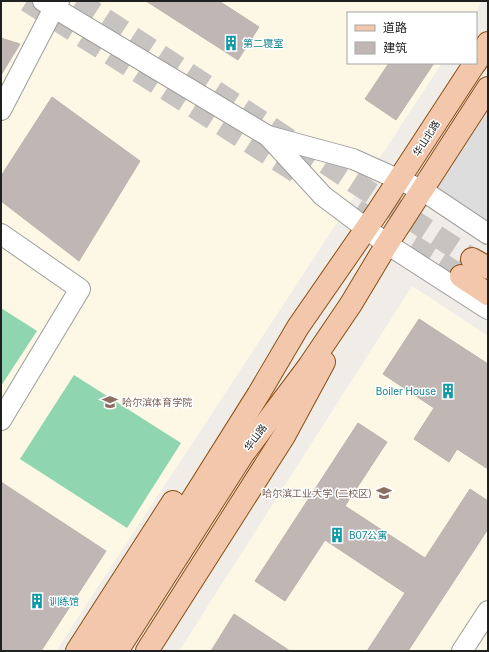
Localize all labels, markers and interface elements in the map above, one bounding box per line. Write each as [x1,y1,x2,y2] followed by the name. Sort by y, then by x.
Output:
[347,12,477,64] legend
[383,20,407,35] text: 道路
[222,34,240,52] building icon: 第二寝室
[243,37,283,49] place label: 第二寝室
[383,40,407,55] text: 建筑
[410,118,442,158] street label: 华山北路
[439,382,457,400] building icon: Boiler House
[376,385,436,397] place label: Boiler House
[101,393,119,411] school or university icon: 哈尔滨体育学院
[122,396,192,408] place label: 哈尔滨体育学院
[241,421,269,453] street label: 华山路
[375,484,393,502] school or university icon: 哈尔滨工业大学 (二校区)
[262,487,372,499] place label: 哈尔滨工业大学 (二校区)
[328,526,346,544] building icon: B07公寓
[349,529,387,541] place label: B07公寓
[28,592,46,610] building icon: 训练馆
[49,595,79,607] place label: 训练馆

